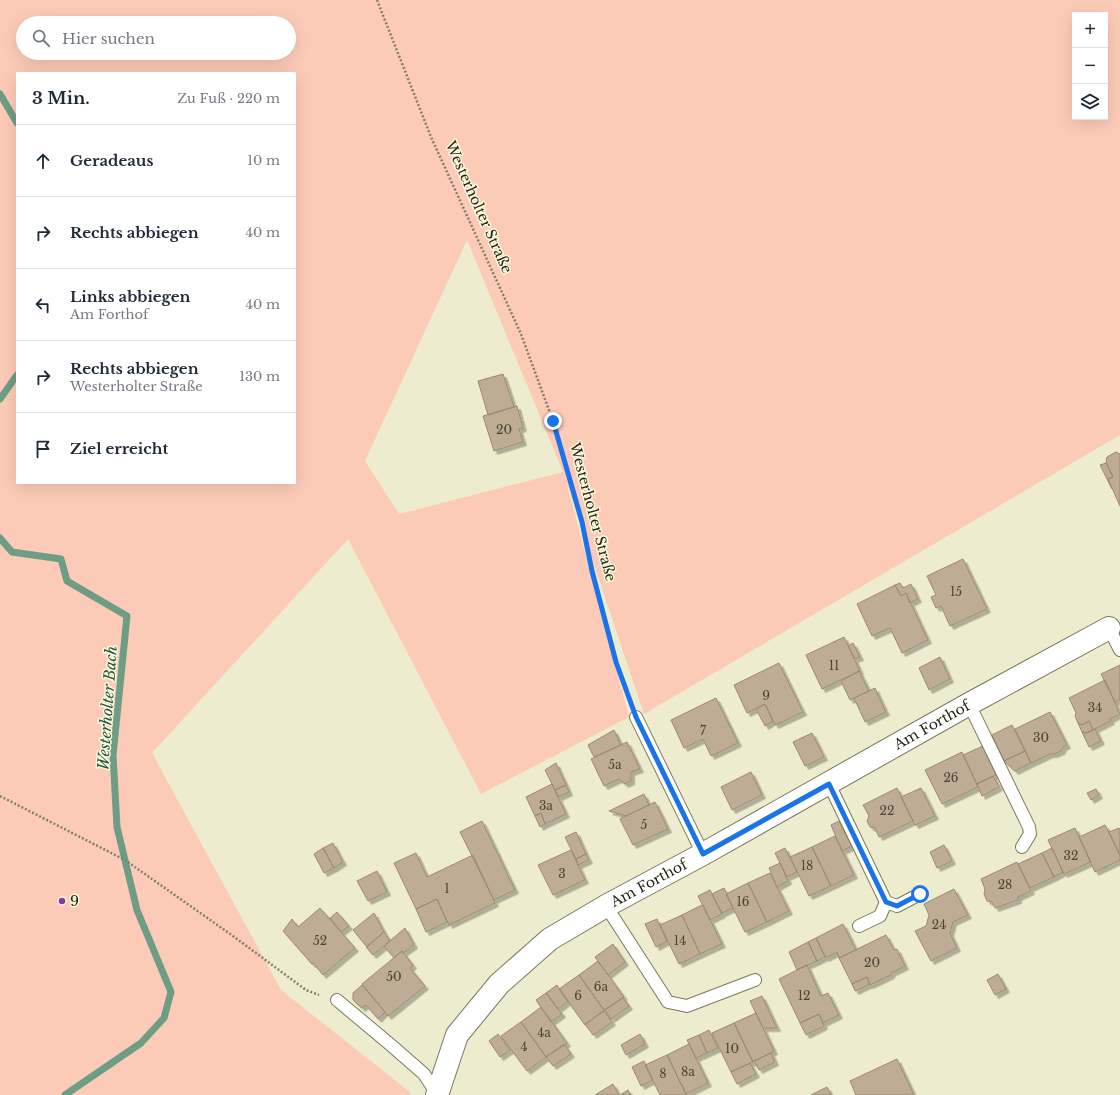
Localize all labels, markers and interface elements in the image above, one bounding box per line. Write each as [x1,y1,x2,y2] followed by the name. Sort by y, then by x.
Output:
[1072,12,1108,120] map controls
[1072,12,1108,48] button: +
[16,16,296,60] search box
[30,27,52,49] icon: search
[62,29,155,48] text: Hier suchen
[1072,48,1108,84] button: −
[1072,84,1108,120] button: layers
[32,88,90,109] text: 3 Min.
[177,90,280,107] text: Zu Fuß · 220 m
[441,137,516,276] street label: Westerholter Straße
[32,150,54,172] icon: ahead
[70,151,153,170] text: Geradeaus
[247,152,280,169] text: 10 m
[32,222,54,244] icon: right
[70,223,199,242] text: Rechts abbiegen
[245,224,280,241] text: 40 m
[70,287,190,306] text: Links abbiegen
[32,294,54,316] icon: left
[245,296,280,313] text: 40 m
[70,306,148,323] text: Am Forthof
[70,359,199,378] text: Rechts abbiegen
[32,366,54,388] icon: right
[239,368,280,385] text: 130 m
[70,378,203,395] text: Westerholter Straße
[544,412,562,430] route end
[496,422,512,437] house number: 20
[32,438,54,460] icon: arrive
[70,439,168,458] text: Ziel erreicht
[566,440,620,583] street label: Westerholter Straße
[950,584,962,599] house number: 15
[93,645,121,771] water label: Westerholter Bach
[829,658,839,673] house number: 11
[762,688,770,703] house number: 9
[890,695,975,754] street label: Am Forthof
[1088,700,1102,715] house number: 34
[700,723,707,738] house number: 7
[1033,730,1049,745] house number: 30
[608,757,622,772] house number: 5a
[943,770,959,785] house number: 26
[539,798,553,813] house number: 3a
[880,803,894,818] house number: 22
[641,817,648,832] house number: 5
[1064,848,1078,863] house number: 32
[607,854,692,911] street label: Am Forthof
[801,858,813,873] house number: 18
[558,866,566,881] house number: 3
[998,877,1012,892] house number: 28
[444,881,450,896] house number: 1
[911,885,929,903] route start
[70,892,79,910] place label: 9
[736,894,750,909] house number: 16
[57,896,67,906] marker: 9
[932,917,946,932] house number: 24
[313,933,327,948] house number: 52
[674,933,686,948] house number: 14
[864,955,880,970] house number: 20
[386,969,402,984] house number: 50
[594,979,609,994] house number: 6a
[574,988,582,1003] house number: 6
[798,988,810,1003] house number: 12
[537,1025,551,1040] house number: 4a
[520,1039,528,1054] house number: 4
[725,1041,739,1056] house number: 10
[681,1064,695,1079] house number: 8a
[659,1066,667,1081] house number: 8

